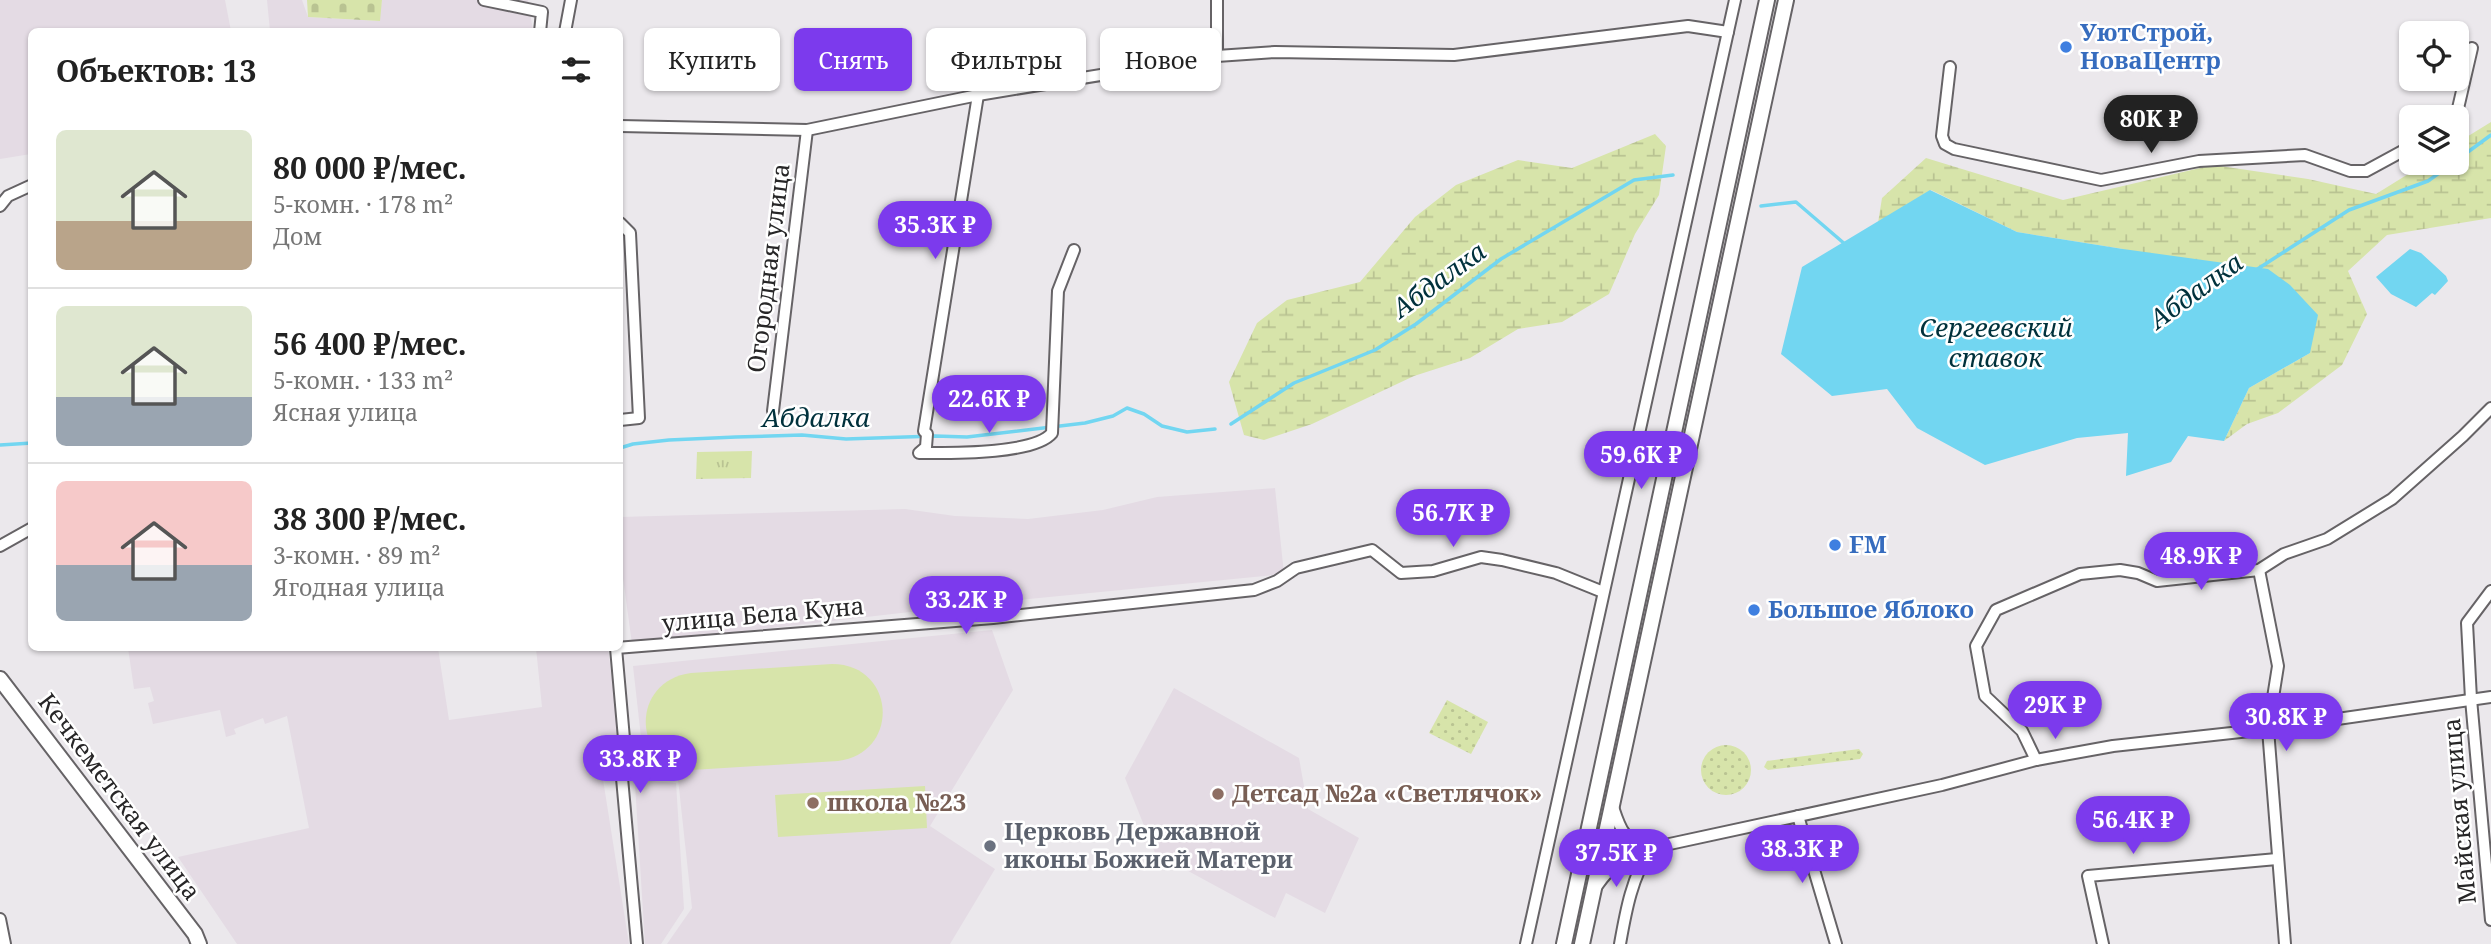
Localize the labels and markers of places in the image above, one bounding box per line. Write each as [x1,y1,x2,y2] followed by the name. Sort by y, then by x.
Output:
[2080,15,2221,76] place label: УютСтрой, НоваЦентр
[2058,39,2074,55] marker: УютСтрой, НоваЦентр
[2102,96,2200,155] pin: 80K ₽
[870,202,1000,261] pin: 35.3K ₽
[924,376,1054,435] pin: 22.6K ₽
[1576,432,1706,491] pin: 59.6K ₽
[1388,490,1518,549] pin: 56.7K ₽
[1849,527,1887,560] place label: FM
[2136,532,2266,592] pin: 48.9K ₽
[1827,537,1843,553] marker: FM
[901,576,1031,636] pin: 33.2K ₽
[1768,592,1974,625] place label: Большое Яблоко
[1746,602,1762,618] marker: Большое Яблоко
[2006,682,2104,741] pin: 29K ₽
[2221,694,2351,753] pin: 30.8K ₽
[575,736,705,795] pin: 33.8K ₽
[1232,776,1542,809] place label: Детсад №2а «Светлячок»
[827,785,966,818] place label: школа №23
[1210,786,1226,802] marker: Детсад №2а «Светлячок»
[805,795,821,811] marker: школа №23
[2068,796,2198,856] pin: 56.4K ₽
[1004,814,1293,875] place label: Церковь Державной иконы Божией Матери
[1737,826,1867,885] pin: 38.3K ₽
[1551,830,1681,889] pin: 37.5K ₽
[982,838,998,854] marker: Церковь Державной иконы Божией Матери

